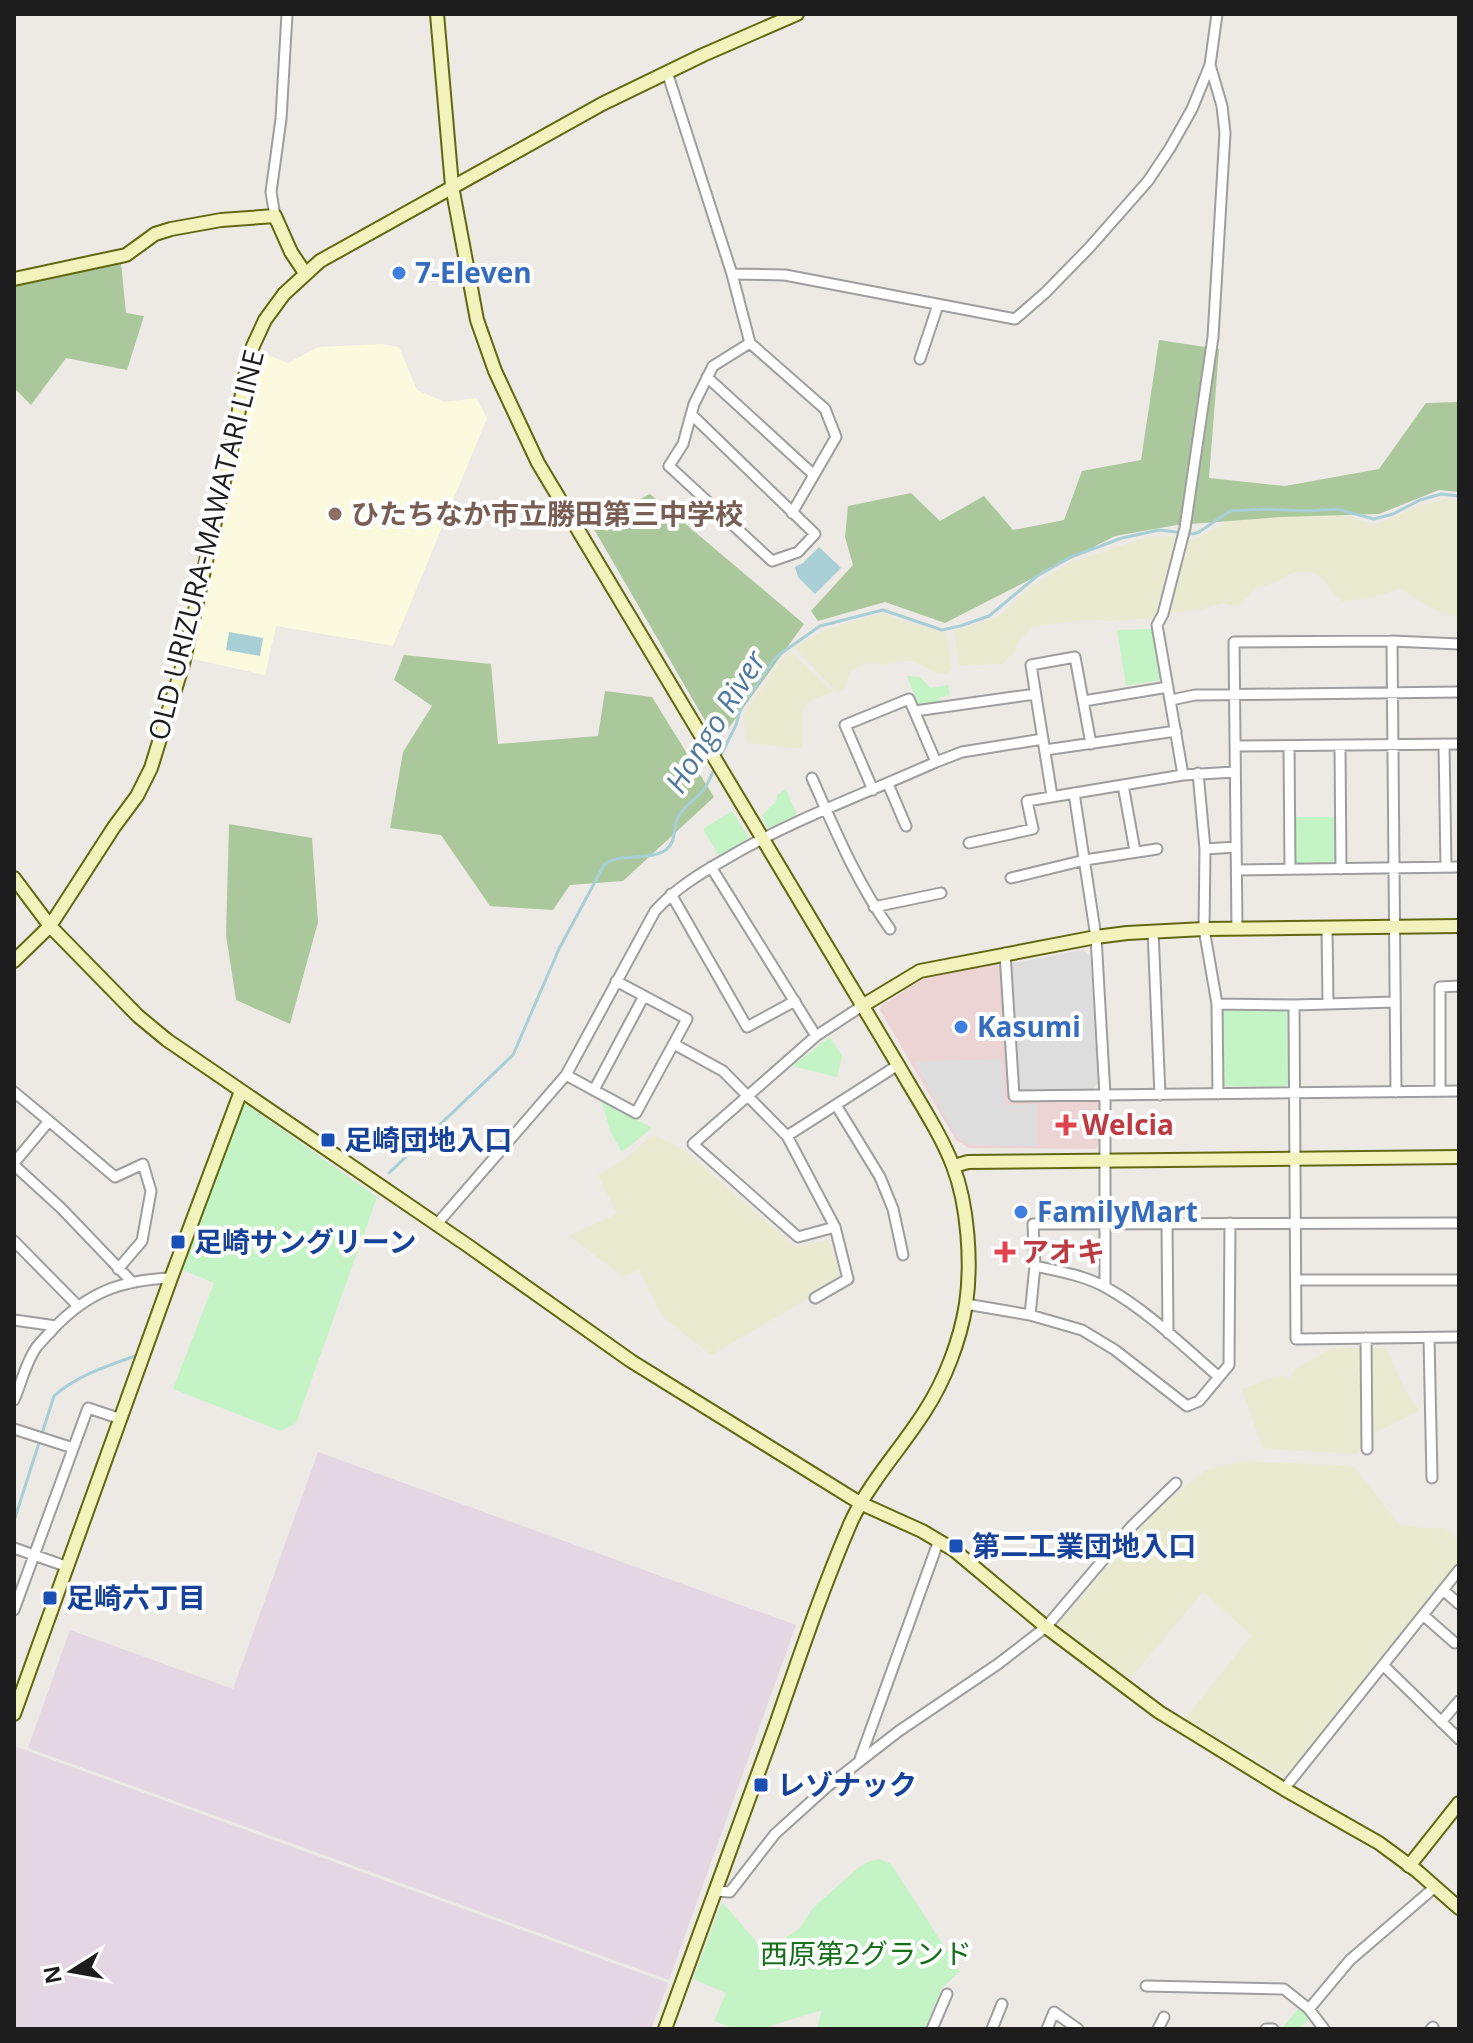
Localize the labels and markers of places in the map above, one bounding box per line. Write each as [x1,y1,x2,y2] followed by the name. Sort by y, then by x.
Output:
[415,253,532,291] place label: 7-Eleven
[390,264,408,282] marker: 7-Eleven
[351,494,743,532] place label: ひたちなか市立勝田第三中学校
[326,505,344,523] marker: ひたちなか市立勝田第三中学校
[977,1007,1081,1045] place label: Kasumi
[952,1018,970,1036] marker: Kasumi
[1082,1105,1174,1143] place label: Welcia
[1057,1116,1075,1134] marker: Welcia
[344,1120,512,1158] place label: 足崎団地入口
[319,1131,337,1149] marker: 足崎団地入口
[1037,1192,1198,1230] place label: FamilyMart
[1012,1203,1030,1221] marker: FamilyMart
[194,1222,417,1260] place label: 足崎サングリーン
[1021,1232,1105,1270] place label: アオキ
[169,1233,187,1251] marker: 足崎サングリーン
[996,1243,1014,1261] marker: アオキ
[972,1526,1196,1564] place label: 第二工業団地入口
[947,1537,965,1555] marker: 第二工業団地入口
[66,1578,206,1616] place label: 足崎六丁目
[41,1589,59,1607] marker: 足崎六丁目
[777,1765,917,1803] place label: レゾナック
[752,1776,770,1794] marker: レゾナック

